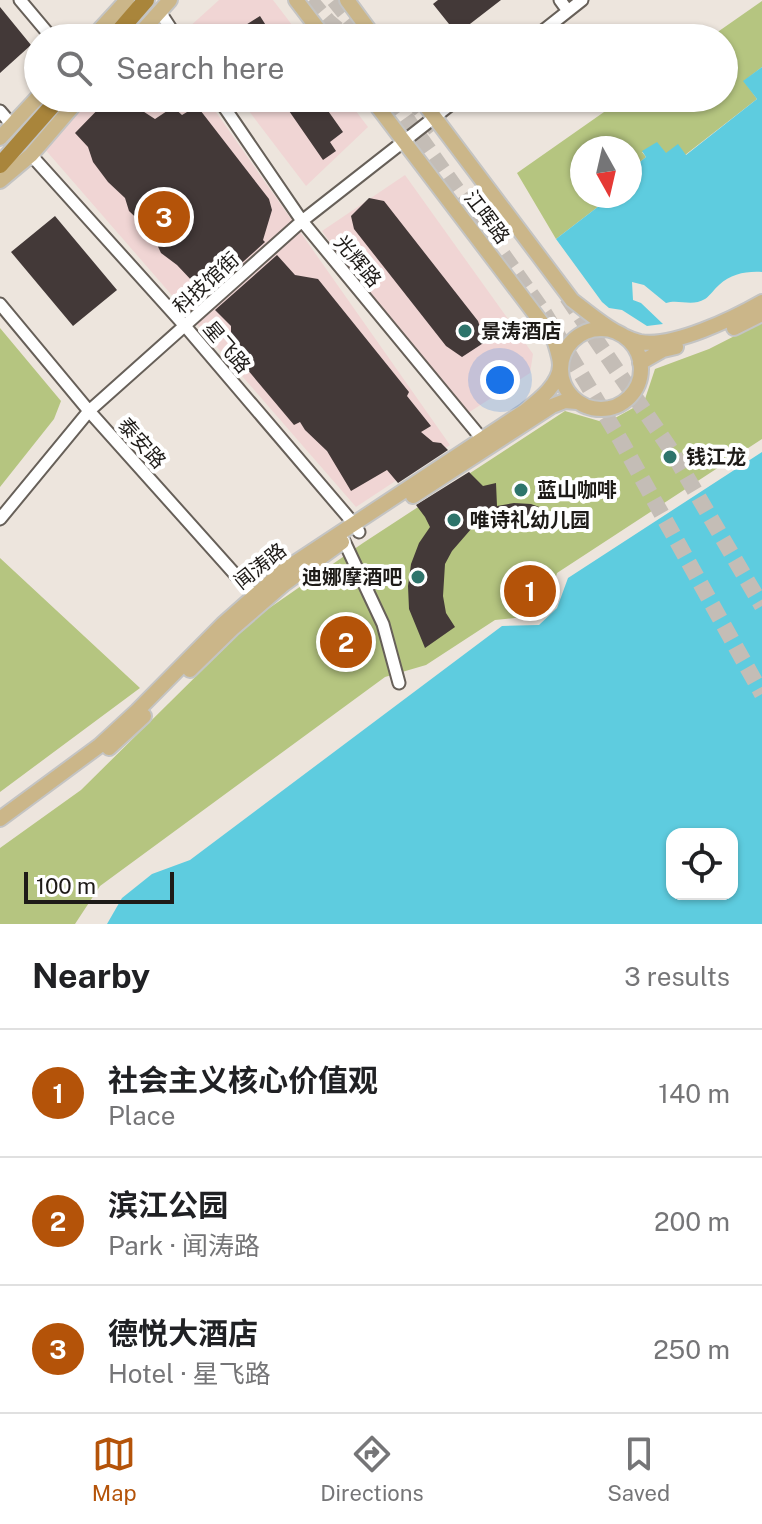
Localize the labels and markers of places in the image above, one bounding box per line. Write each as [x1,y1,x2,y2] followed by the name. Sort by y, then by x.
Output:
[138,187,190,247] pin: 3
[481,319,561,343] place label: 景涛酒店
[456,322,474,340] marker: 景涛酒店
[686,445,746,469] place label: 钱江龙
[661,448,679,466] marker: 钱江龙
[537,478,617,502] place label: 蓝山咖啡
[512,481,530,499] marker: 蓝山咖啡
[470,508,590,532] place label: 唯诗礼幼儿园
[445,511,463,529] marker: 唯诗礼幼儿园
[504,561,556,621] pin: 1
[302,565,402,589] place label: 迪娜摩酒吧
[409,568,427,586] marker: 迪娜摩酒吧
[320,612,372,672] pin: 2

